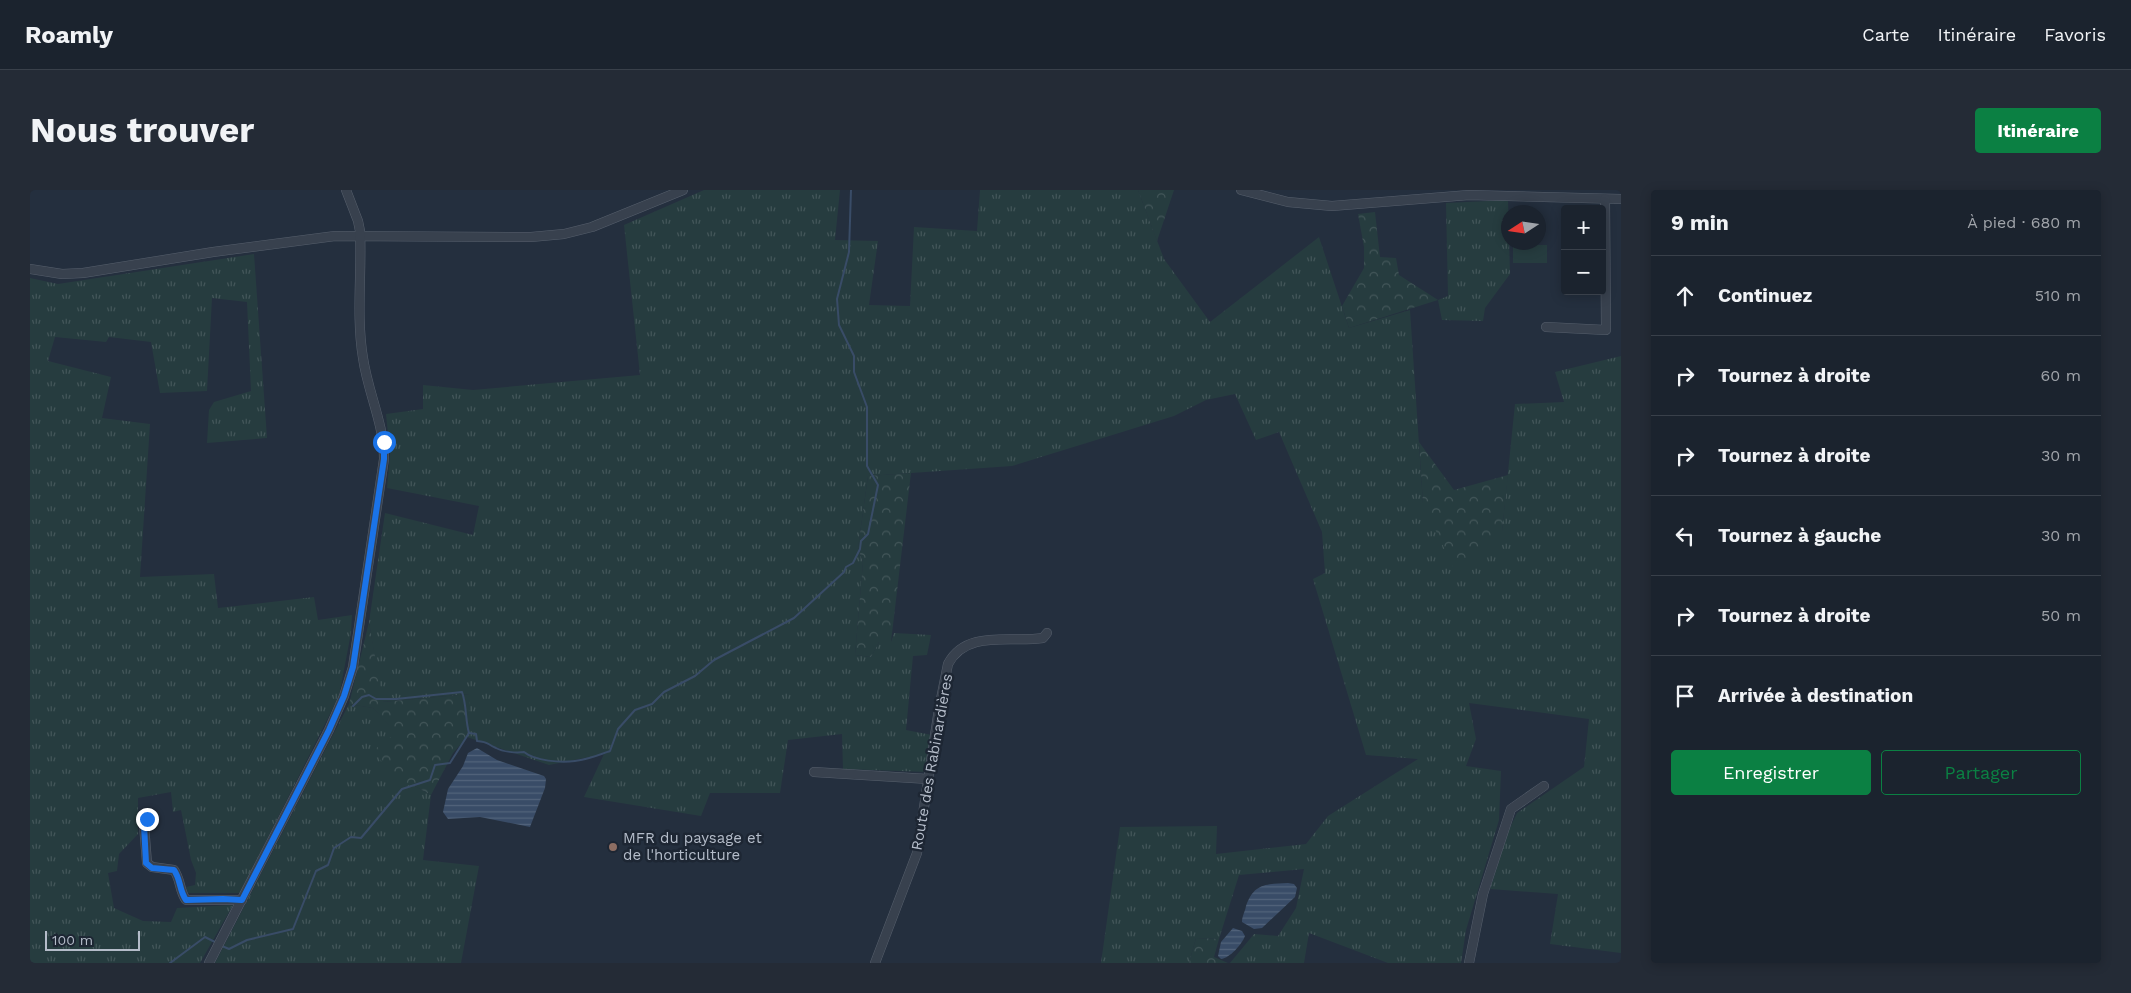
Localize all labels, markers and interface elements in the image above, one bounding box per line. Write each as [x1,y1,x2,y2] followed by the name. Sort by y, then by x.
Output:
[25,21,113,49] text: Roamly
[1862,24,1910,45] text: Carte
[1938,24,2016,45] text: Itinéraire
[2044,24,2106,45] text: Favoris
[1975,108,2101,153] button: Itinéraire
[30,109,254,151] text: Nous trouver
[1501,205,1546,250] north arrow
[1561,205,1606,295] map controls
[1561,205,1606,250] button: +
[1671,210,1729,235] text: 9 min
[1967,213,2081,232] text: À pied · 680 m
[1561,250,1606,295] button: −
[1671,282,1699,310] icon: ahead
[1718,284,1812,307] text: Continuez
[2035,286,2081,305] text: 510 m
[1671,362,1699,390] icon: right
[1718,364,1870,387] text: Tournez à droite
[2041,366,2081,385] text: 60 m
[373,431,396,454] route start
[1671,442,1699,470] icon: right
[1718,444,1870,467] text: Tournez à droite
[2041,446,2081,465] text: 30 m
[1671,522,1699,550] icon: left
[1718,524,1881,547] text: Tournez à gauche
[2041,526,2081,545] text: 30 m
[1671,602,1699,630] icon: right
[1718,604,1870,627] text: Tournez à droite
[2041,606,2081,625] text: 50 m
[908,672,956,852] street label: Route des Rabinardières
[1671,682,1699,710] icon: arrive
[1718,684,1913,707] text: Arrivée à destination
[1671,750,1871,795] button: Enregistrer
[1881,750,2081,795] button: Partager
[136,808,159,831] route end
[623,829,762,864] place label: MFR du paysage et de l'horticulture
[607,841,619,853] marker: MFR du paysage et de l'horticulture
[45,928,140,951] scale bar
[52,932,93,948] text: 100 m

